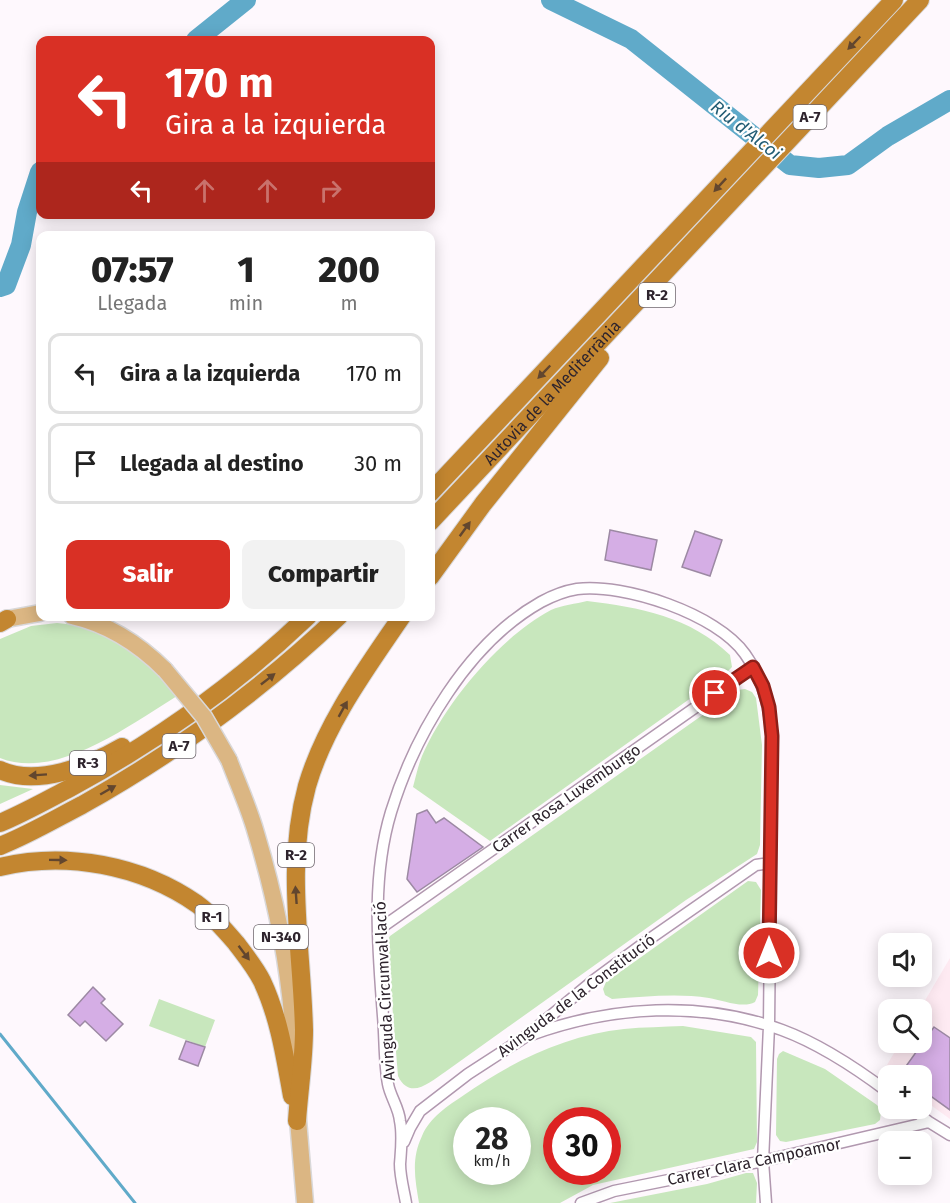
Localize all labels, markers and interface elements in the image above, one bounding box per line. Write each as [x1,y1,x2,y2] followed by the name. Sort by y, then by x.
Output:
[847,35,861,49] one-way arrow
[165,58,274,108] text: 170 m
[66,60,144,138] icon: left
[706,96,786,164] water label: Riu d'Alcoi
[794,105,826,129] road number: A-7
[165,109,386,141] text: Gira a la izquierda
[125,174,158,207] icon: left
[188,174,221,207] icon: ahead
[251,174,284,207] icon: ahead
[314,174,347,207] icon: right
[713,177,727,192] one-way arrow
[91,248,174,292] text: 07:57
[237,248,254,292] text: 1
[318,248,380,292] text: 200
[639,283,675,307] road number: R-2
[97,291,167,315] text: Llegada
[229,291,263,315] text: min
[341,291,358,315] text: m
[480,316,625,469] street label: Autovia de la Mediterrània
[69,357,102,390] icon: left
[120,360,300,387] text: Gira a la izquierda
[346,360,402,387] text: 170 m
[537,364,551,378] one-way arrow
[69,447,102,480] icon: arrive
[120,450,304,477] text: Llegada al destino
[354,450,402,477] text: 30 m
[458,522,470,537] one-way arrow
[66,540,230,609] button: Salir
[242,540,405,609] button: Compartir
[689,667,740,718] pin
[260,673,276,686] one-way arrow
[698,676,731,709] icon: arrive
[338,700,348,717] one-way arrow
[162,734,195,758] road number: A-7
[488,740,644,857] street label: Carrer Rosa Luxemburgo
[70,751,106,775] road number: R-3
[28,770,47,780] one-way arrow
[100,785,117,795] one-way arrow
[278,843,314,867] road number: R-2
[48,855,67,865] one-way arrow
[291,885,300,904] one-way arrow
[370,901,399,1081] street label: Avinguda Circumval·lació
[196,905,228,929] road number: R-1
[737,921,801,985] position arrow
[254,925,308,949] road number: N-340
[494,930,659,1061] street label: Avinguda de la Constitució
[878,933,932,1185] map controls
[878,933,932,987] button: sound
[237,946,249,961] one-way arrow
[878,999,932,1053] button: search
[878,1065,932,1119] button: +
[543,1107,621,1185] speed limit sign: 30
[476,1121,508,1157] text: 28
[878,1131,932,1185] button: −
[666,1134,843,1189] street label: Carrer Clara Campoamor
[473,1152,511,1170] text: km/h

